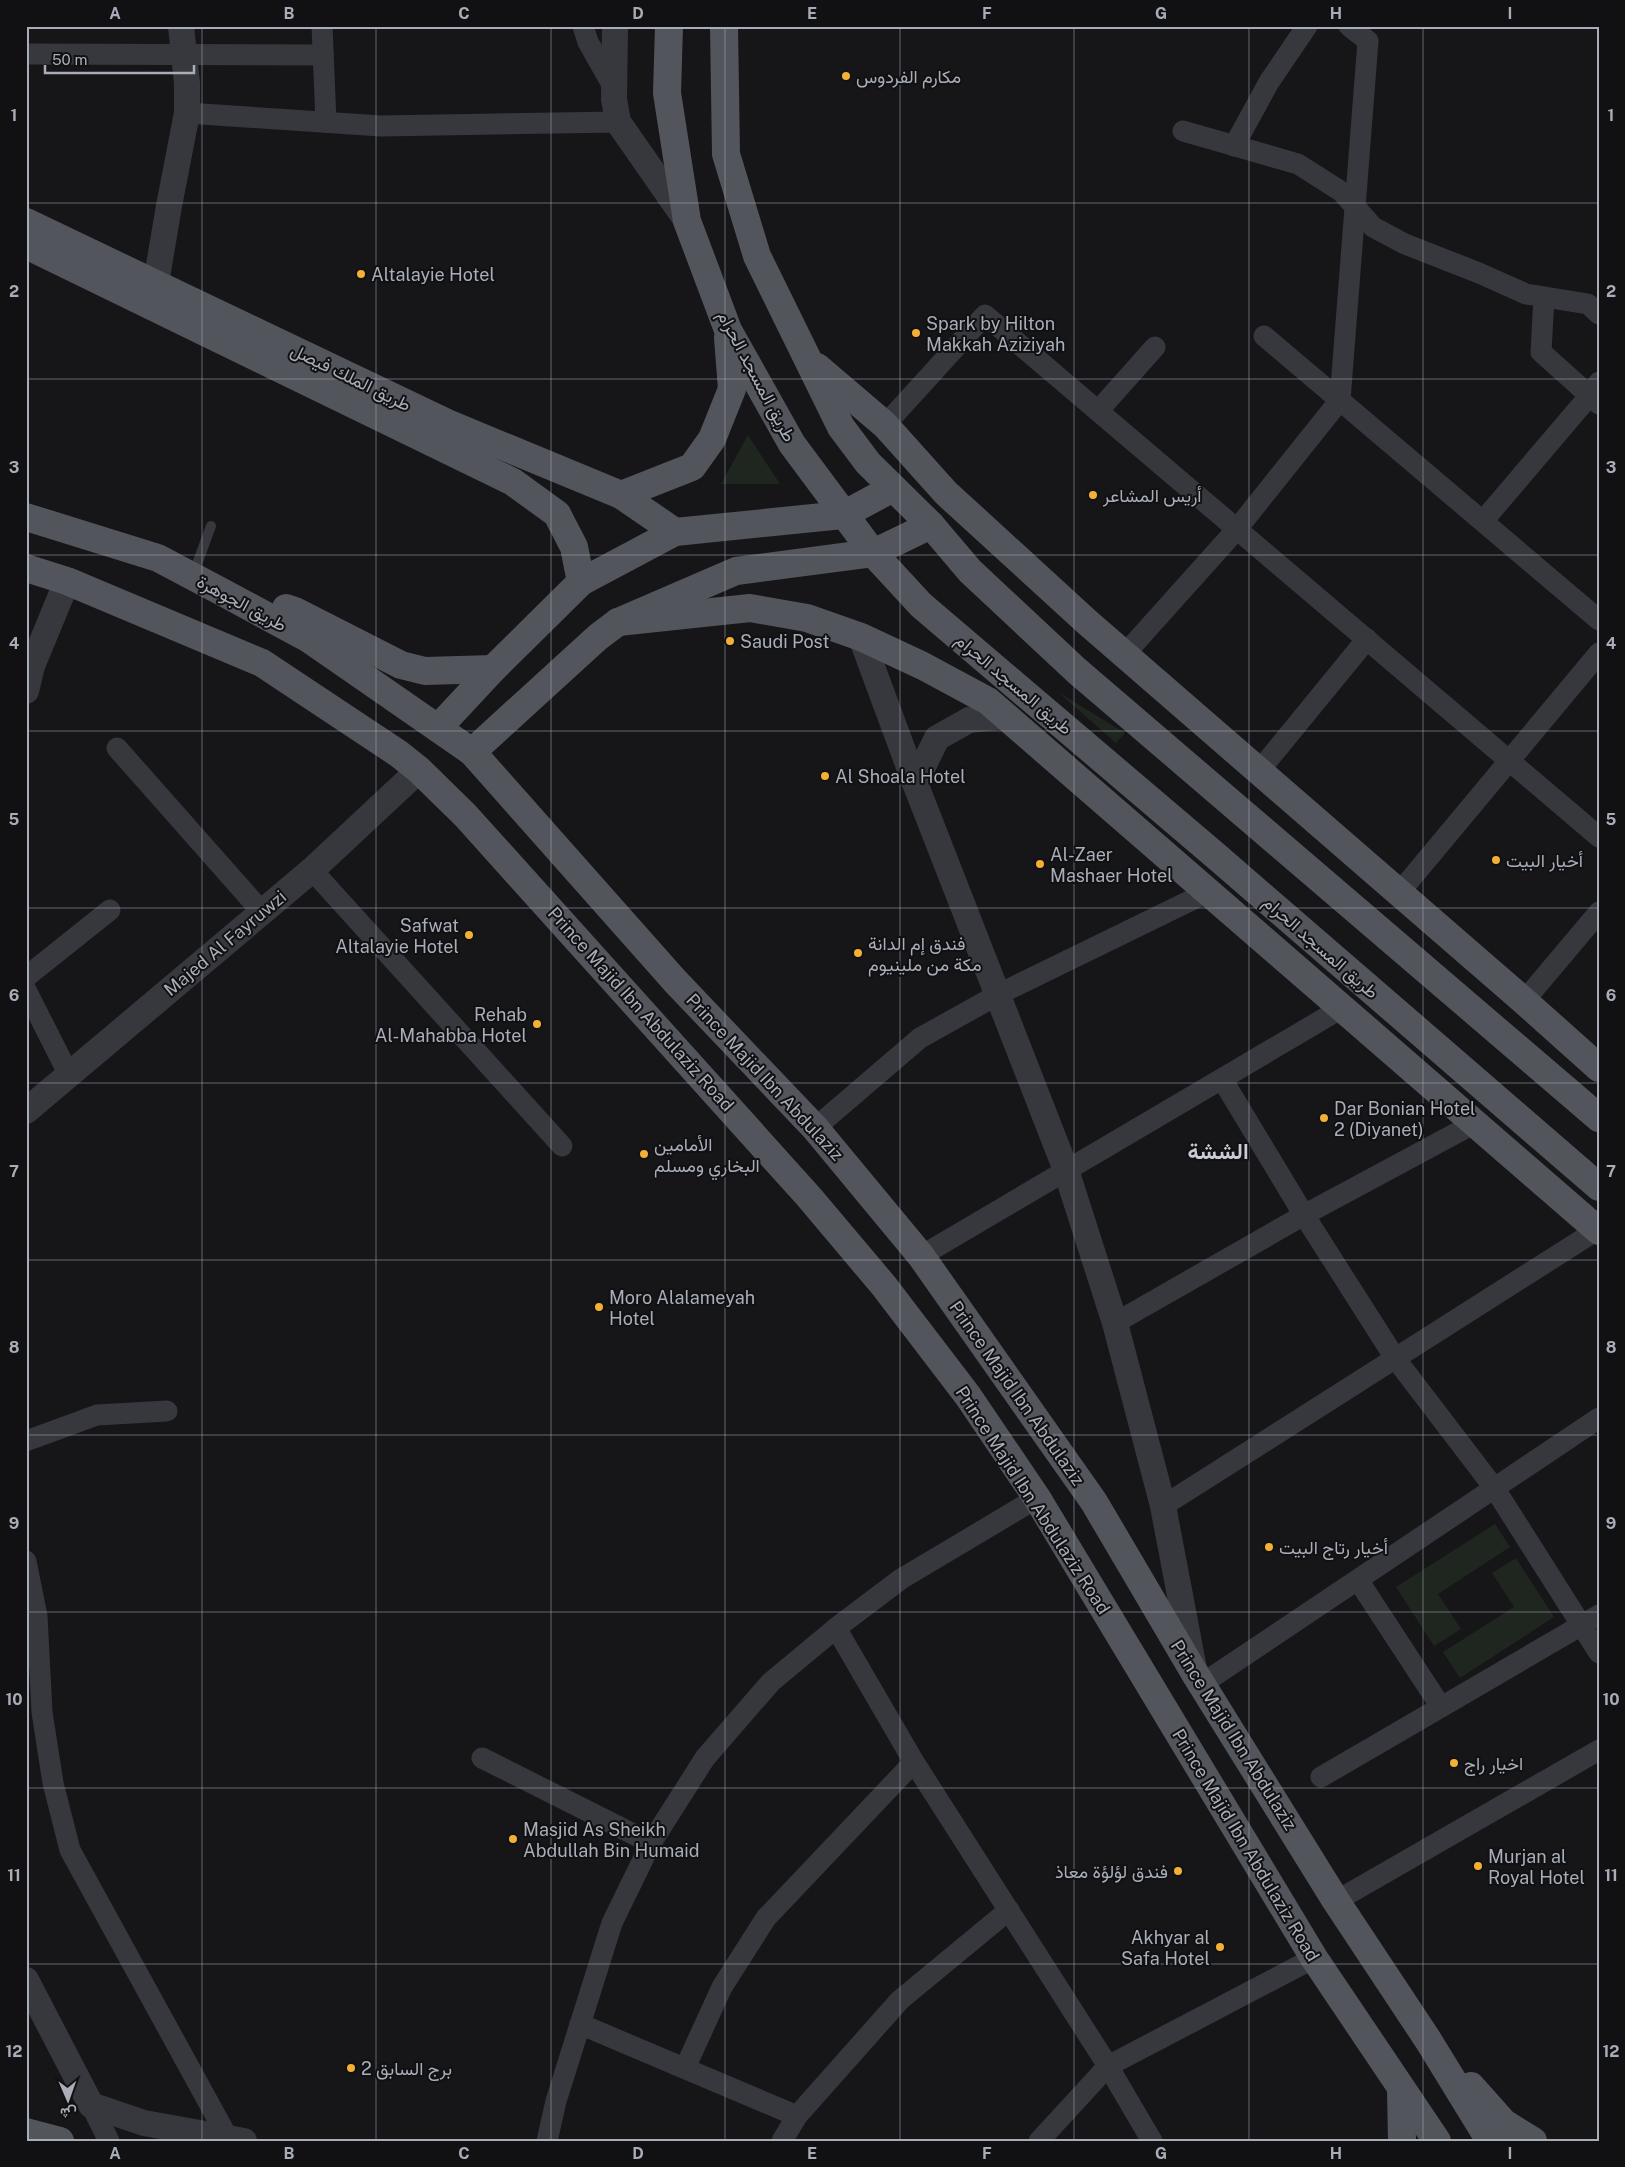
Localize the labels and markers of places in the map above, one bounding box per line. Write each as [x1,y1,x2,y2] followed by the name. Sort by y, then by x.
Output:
[856,66,961,89] place label: مكارم الفردوس
[840,70,852,82] marker: مكارم الفردوس
[371,264,495,285] place label: Altalayie Hotel
[355,268,367,280] marker: Altalayie Hotel
[926,313,1065,355] place label: Spark by Hilton Makkah Aziziyah
[910,327,922,339] marker: Spark by Hilton Makkah Aziziyah
[1102,485,1202,507] place label: أريس المشاعر
[1087,489,1099,501] marker: أريس المشاعر
[740,631,829,652] place label: Saudi Post
[724,635,736,647] marker: Saudi Post
[835,766,966,787] place label: Al Shoala Hotel
[819,770,831,782] marker: Al Shoala Hotel
[1050,844,1173,886] place label: Al-Zaer Mashaer Hotel
[1506,850,1583,872] place label: أخيار البيت
[1490,854,1502,866] marker: أخيار البيت
[1034,858,1046,870] marker: Al-Zaer Mashaer Hotel
[335,915,459,957] place label: Safwat Altalayie Hotel
[463,929,475,941] marker: Safwat Altalayie Hotel
[868,933,982,977] place label: فندق إم الدانة مكة من ملينيوم
[852,947,864,959] marker: فندق إم الدانة مكة من ملينيوم
[375,1004,527,1046] place label: Rehab Al-Mahabba Hotel
[531,1018,543,1030] marker: Rehab Al-Mahabba Hotel
[1334,1098,1476,1140] place label: Dar Bonian Hotel 2 (Diyanet)
[1318,1112,1330,1124] marker: Dar Bonian Hotel 2 (Diyanet)
[654,1134,760,1181] place label: الأمامين البخاري ومسلم
[638,1148,650,1160] marker: الأمامين البخاري ومسلم
[609,1287,755,1329] place label: Moro Alalameyah Hotel
[593,1301,605,1313] marker: Moro Alalameyah Hotel
[1279,1537,1388,1560] place label: أخيار رتاج البيت
[1263,1541,1275,1553] marker: أخيار رتاج البيت
[1464,1753,1523,1776] place label: اخيار راج
[1448,1757,1460,1769] marker: اخيار راج
[523,1819,700,1861] place label: Masjid As Sheikh Abdullah Bin Humaid
[507,1833,519,1845] marker: Masjid As Sheikh Abdullah Bin Humaid
[1488,1846,1585,1888] place label: Murjan al Royal Hotel
[1472,1860,1484,1872] marker: Murjan al Royal Hotel
[1055,1861,1168,1883] place label: فندق لؤلؤة معاذ
[1172,1865,1184,1877] marker: فندق لؤلؤة معاذ
[1121,1927,1210,1969] place label: Akhyar al Safa Hotel
[1214,1941,1226,1953] marker: Akhyar al Safa Hotel
[361,2058,452,2081] place label: برج السابق 2
[345,2062,357,2074] marker: برج السابق 2

